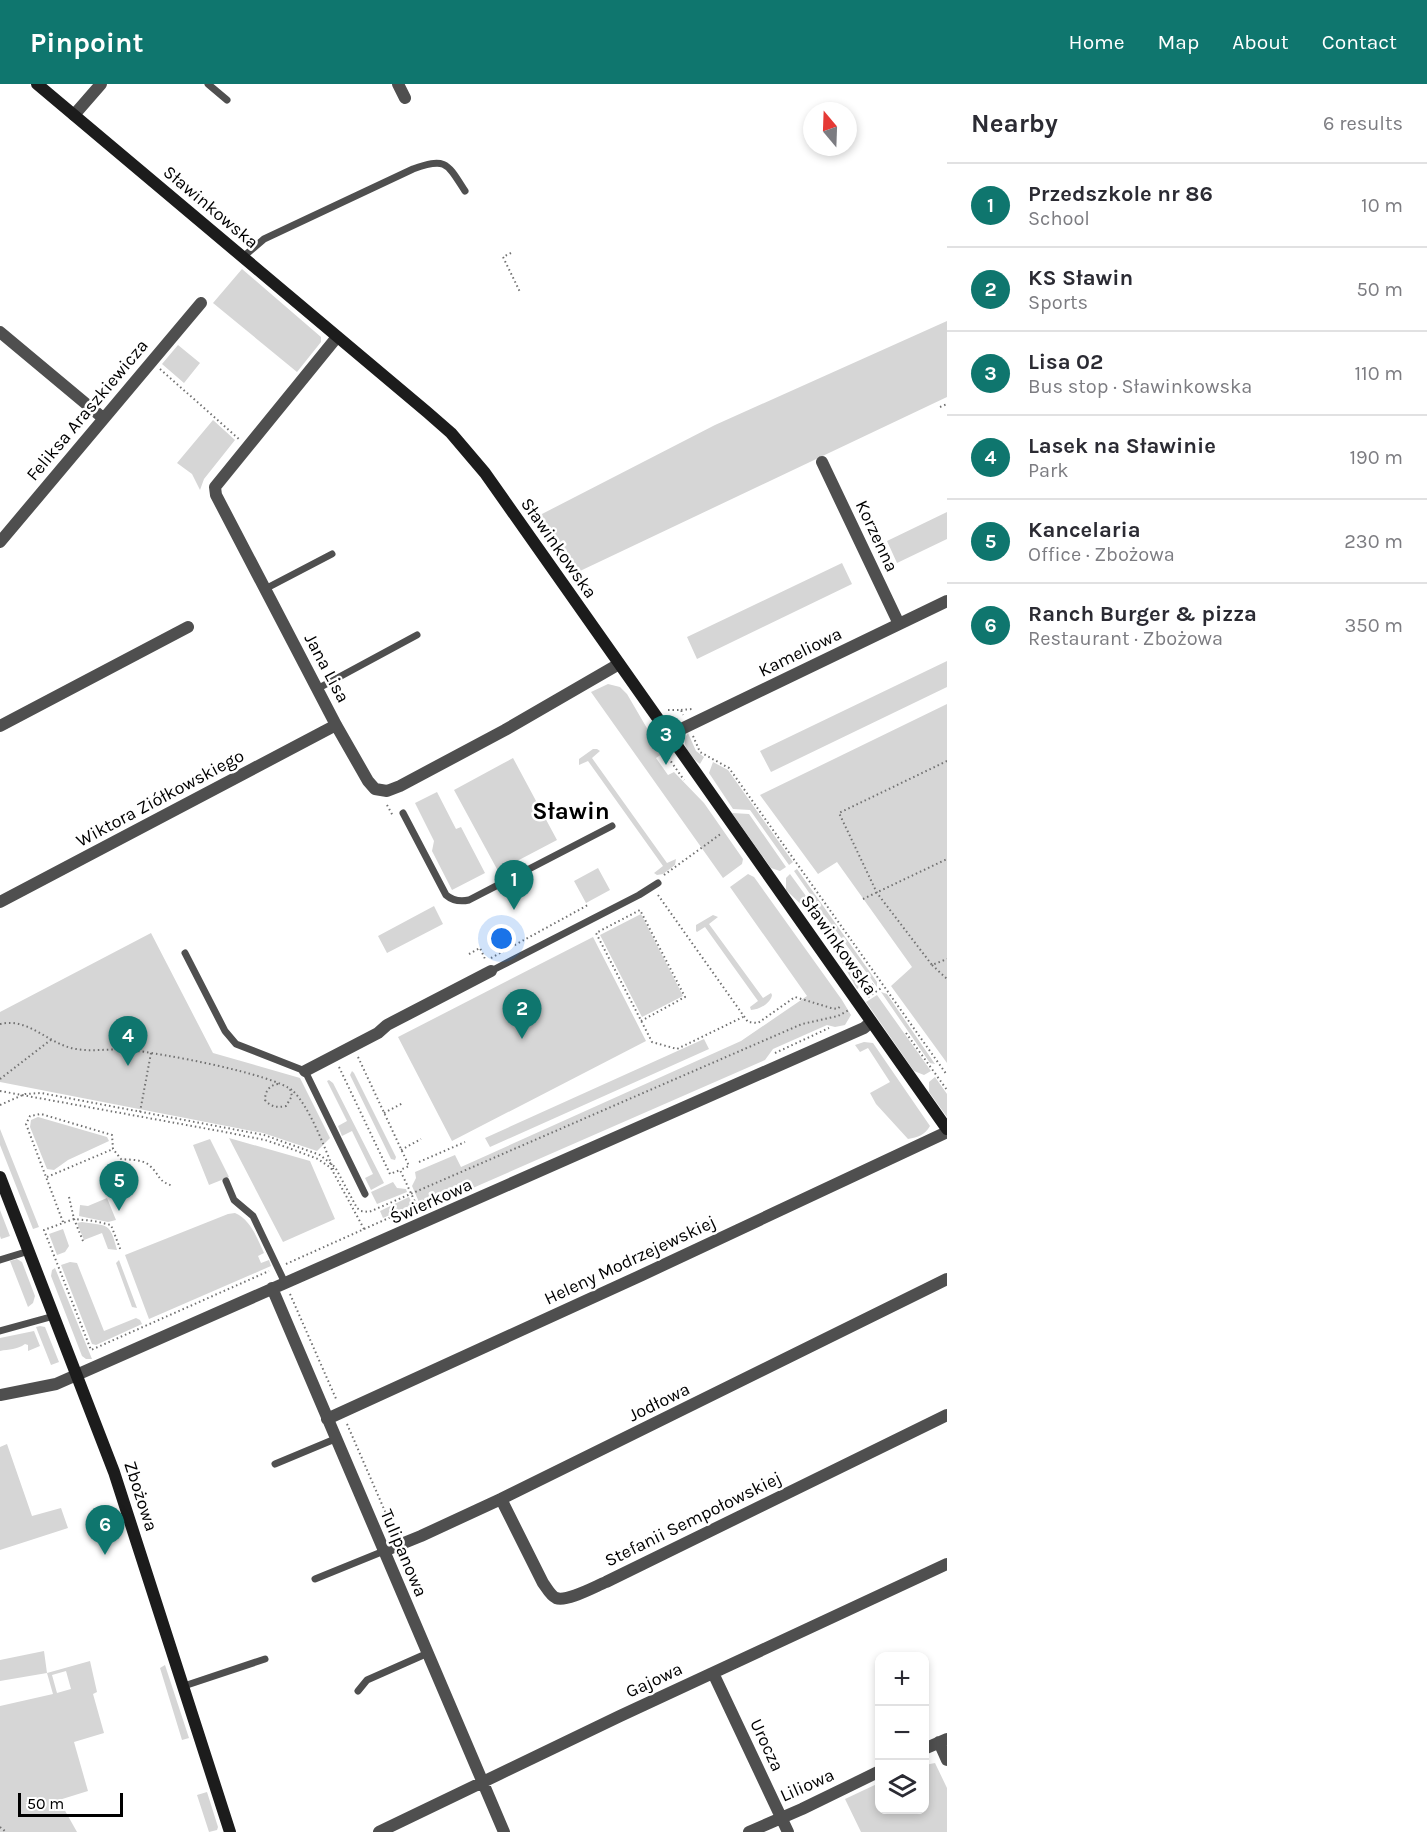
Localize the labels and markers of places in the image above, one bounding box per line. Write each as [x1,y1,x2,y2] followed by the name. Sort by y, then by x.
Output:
[646,716,686,765] pin: 3
[494,860,534,910] pin: 1
[502,990,542,1039] pin: 2
[108,1016,148,1066] pin: 4
[100,1162,138,1211] pin: 5
[86,1506,124,1555] pin: 6

